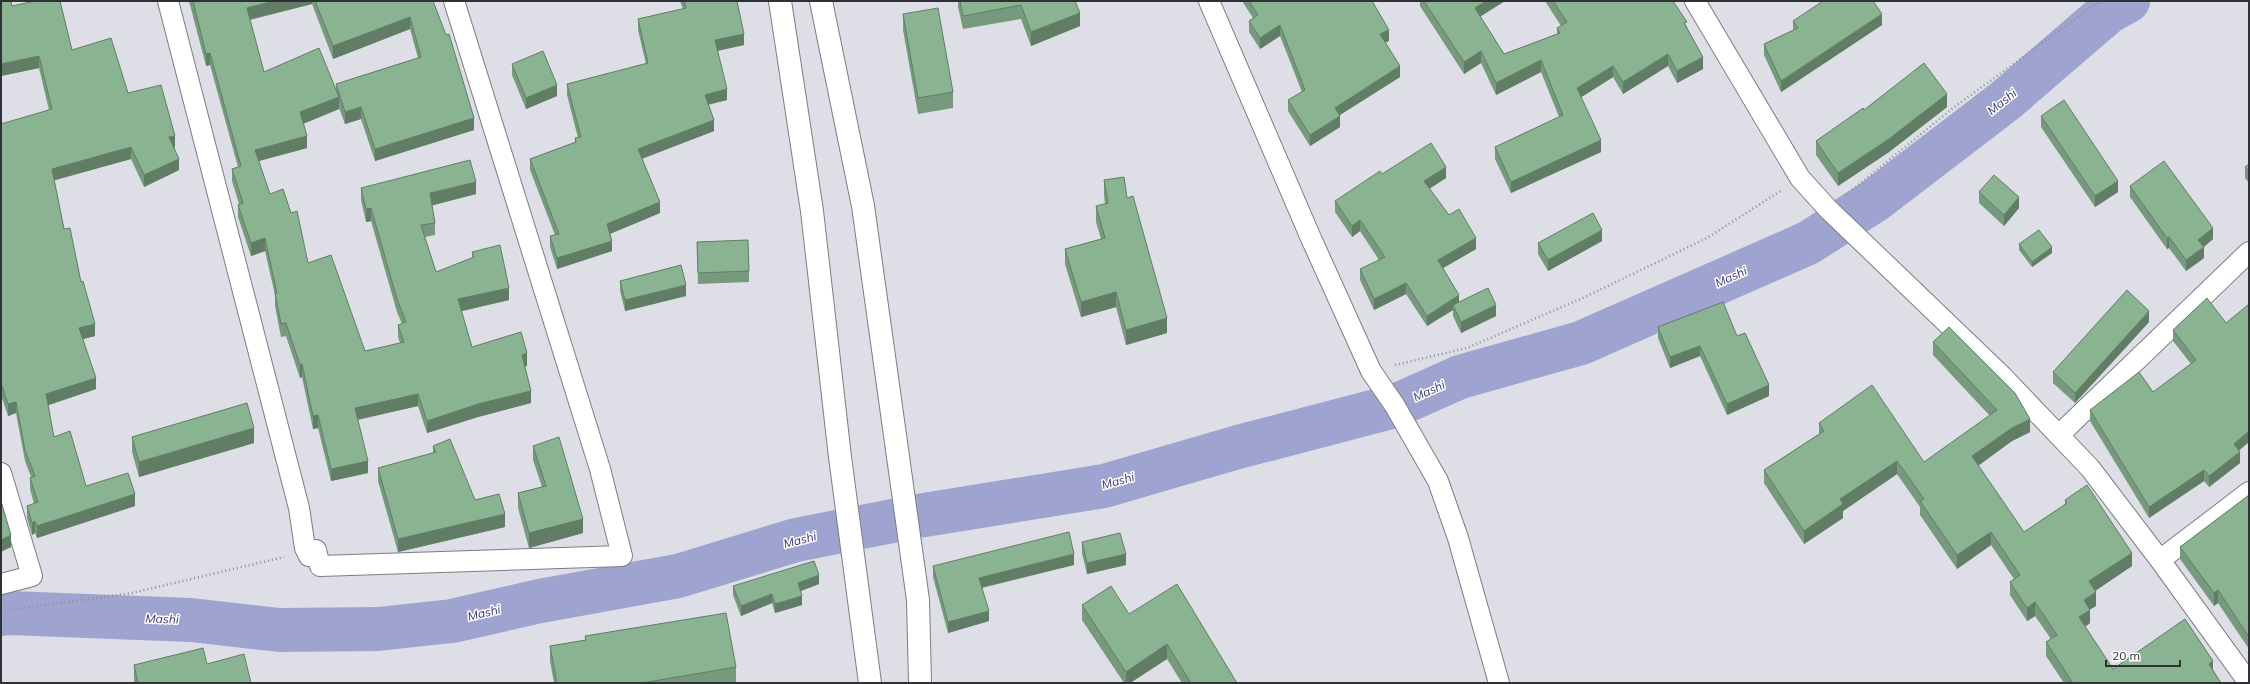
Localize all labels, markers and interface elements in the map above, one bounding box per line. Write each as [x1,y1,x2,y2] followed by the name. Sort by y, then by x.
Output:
[1984,85,2019,118] water label: Mashi
[1713,263,1749,290] water label: Mashi
[1411,377,1447,404] water label: Mashi
[1100,469,1136,492] water label: Mashi
[782,528,818,551] water label: Mashi
[466,601,502,624] water label: Mashi
[145,610,179,627] water label: Mashi
[2106,642,2180,668] scale bar
[2112,648,2140,663] text: 20 m

